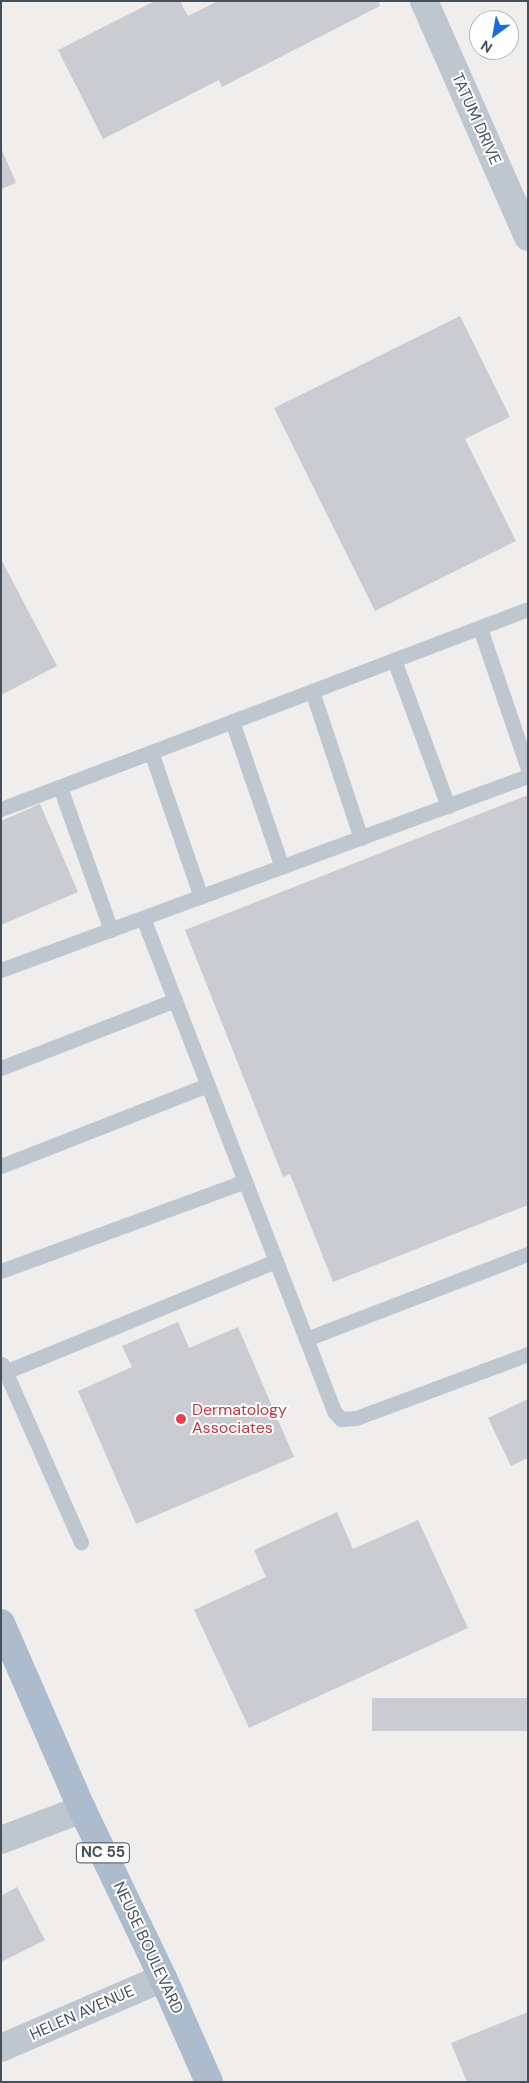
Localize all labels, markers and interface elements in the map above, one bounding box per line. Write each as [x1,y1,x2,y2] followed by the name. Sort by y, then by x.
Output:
[469,10,519,60] north arrow
[477,37,496,57] text: N
[447,70,505,168] street label: TATUM DRIVE
[192,1400,287,1438] place label: Dermatology Associates
[174,1412,188,1426] marker: Dermatology Associates
[76,1840,130,1866] road number: NC 55
[109,1879,187,2017] street label: NEUSE BOULEVARD
[27,1981,137,2045] street label: HELEN AVENUE

